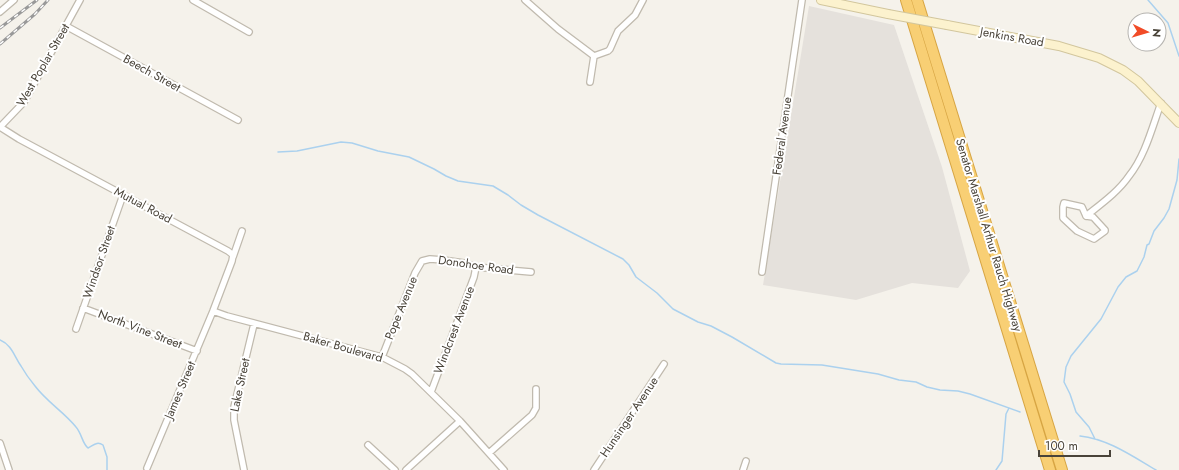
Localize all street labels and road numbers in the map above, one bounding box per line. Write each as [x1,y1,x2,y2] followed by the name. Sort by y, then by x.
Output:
[12,20,74,110] street label: West Poplar Street
[977,22,1045,51] street label: Jenkins Road
[120,50,184,96] street label: Beech Street
[768,96,796,176] street label: Federal Avenue
[951,136,1027,335] street label: Senator Marshall Arthur Rauch Highway
[111,182,175,228] street label: Mutual Road
[78,223,120,301] street label: Windsor Street
[437,251,515,279] street label: Donohoe Road
[380,274,422,342] street label: Pope Avenue
[429,284,479,376] street label: Windcrest Avenue
[95,305,185,353] street label: North Vine Street
[301,327,385,367] street label: Baker Boulevard
[226,356,255,414] street label: Lake Street
[159,358,200,424] street label: James Street
[595,373,663,461] street label: Hunsinger Avenue

